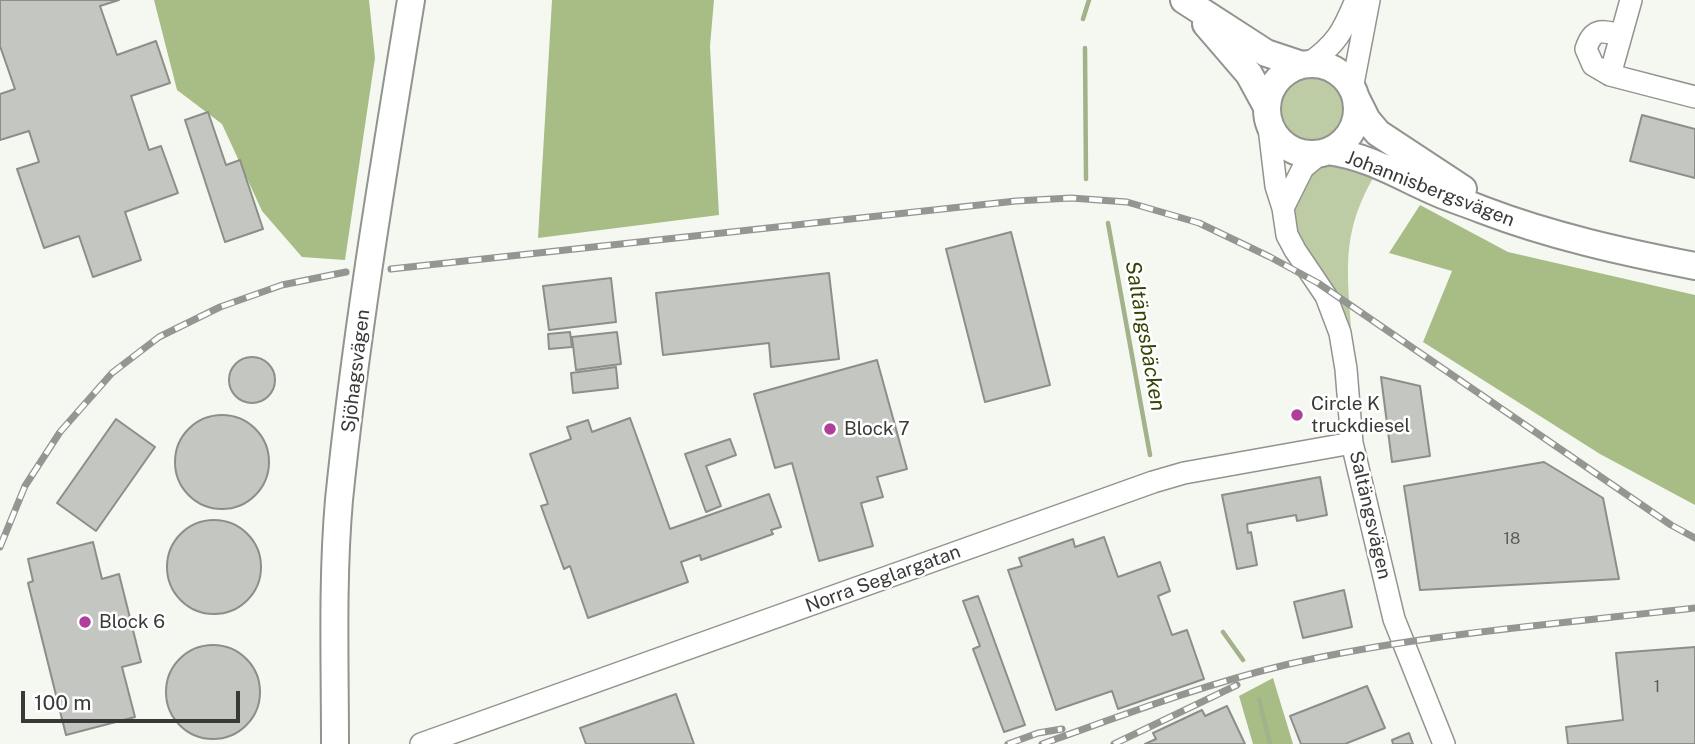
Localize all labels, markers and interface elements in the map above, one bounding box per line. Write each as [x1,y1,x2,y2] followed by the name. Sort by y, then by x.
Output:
[1342,146,1518,232] street label: Johannisbergsvägen
[1119,259,1171,413] water label: Saltängsbäcken
[337,308,375,434] street label: Sjöhagsvägen
[1311,393,1410,437] place label: Circle K truckdiesel
[1289,407,1305,423] marker: Circle K truckdiesel
[844,418,910,440] place label: Block 7
[822,421,838,437] marker: Block 7
[1344,449,1396,581] street label: Saltängsvägen
[1504,529,1520,549] house number: 18
[802,540,964,618] street label: Norra Seglargatan
[99,611,165,633] place label: Block 6
[77,614,93,630] marker: Block 6
[1654,677,1660,697] house number: 1
[24,678,243,722] scale bar
[34,690,91,715] text: 100 m

